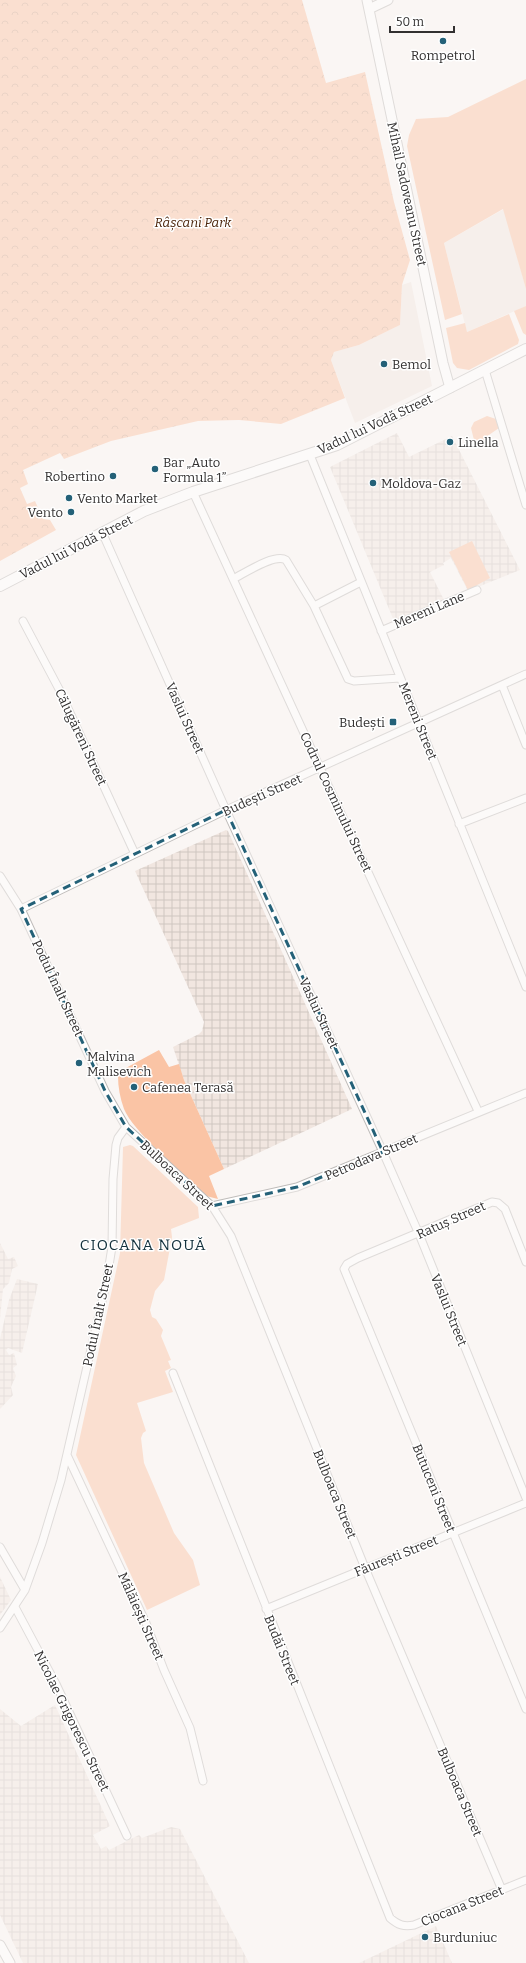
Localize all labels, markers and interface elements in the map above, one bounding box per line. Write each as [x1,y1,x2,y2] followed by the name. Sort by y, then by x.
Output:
[390,8,454,34] scale bar
[396,15,425,29] text: 50 m
[438,36,448,46] marker: Rompetrol
[411,48,475,63] place label: Rompetrol
[384,121,430,268] street label: Mihail Sadoveanu Street
[155,215,232,231] park label: Râșcani Park
[392,357,431,372] place label: Bemol
[379,359,389,369] marker: Bemol
[315,391,435,457] street label: Vadul lui Vodă Street
[458,435,499,450] place label: Linella
[445,437,455,447] marker: Linella
[163,455,227,485] place label: Bar „Auto Formula 1”
[150,464,160,474] marker: Bar „Auto Formula 1”
[45,469,105,484] place label: Robertino
[108,471,118,481] marker: Robertino
[381,476,461,491] place label: Moldova-Gaz
[368,478,378,488] marker: Moldova-Gaz
[77,491,158,506] place label: Vento Market
[64,493,74,503] marker: Vento Market
[28,505,63,520] place label: Vento
[66,507,76,517] marker: Vento
[17,512,135,582] street label: Vadul lui Vodă Street
[391,588,467,632] street label: Mereni Lane
[163,680,207,756] street label: Vaslui Street
[396,680,441,762] street label: Mereni Street
[52,686,110,788] street label: Călugăreni Street
[339,715,385,731] place label: Budești
[388,717,398,727] marker: Budești
[297,730,375,875] street label: Codrul Cosminului Street
[220,771,305,820] street label: Budești Street
[29,937,87,1039] street label: Podul Înalt Street
[296,975,342,1051] street label: Vaslui Street
[87,1049,151,1079] place label: Malvina Malisevich
[74,1058,84,1068] marker: Malvina Malisevich
[142,1080,234,1095] place label: Cafenea Terasă
[129,1082,139,1092] marker: Cafenea Terasă
[322,1131,420,1183] street label: Petrodava Street
[137,1137,217,1213] street label: Bulboaca Street
[414,1198,488,1243] street label: Ratuș Street
[80,1236,206,1254] district label: CIOCANA NOUĂ
[80,1262,116,1368] street label: Podul Înalt Street
[428,1272,470,1348] street label: Vaslui Street
[409,1442,459,1535] street label: Butuceni Street
[310,1447,360,1541] street label: Bulboaca Street
[352,1532,441,1581] street label: Făurești Street
[114,1570,167,1663] street label: Mălăiești Street
[261,1613,303,1687] street label: Budăi Street
[31,1648,113,1794] street label: Nicolae Grigorescu Street
[435,1745,486,1839] street label: Bulboaca Street
[419,1883,506,1929] street label: Ciocana Street
[433,1930,498,1945] place label: Burduniuc
[420,1932,430,1942] marker: Burduniuc

